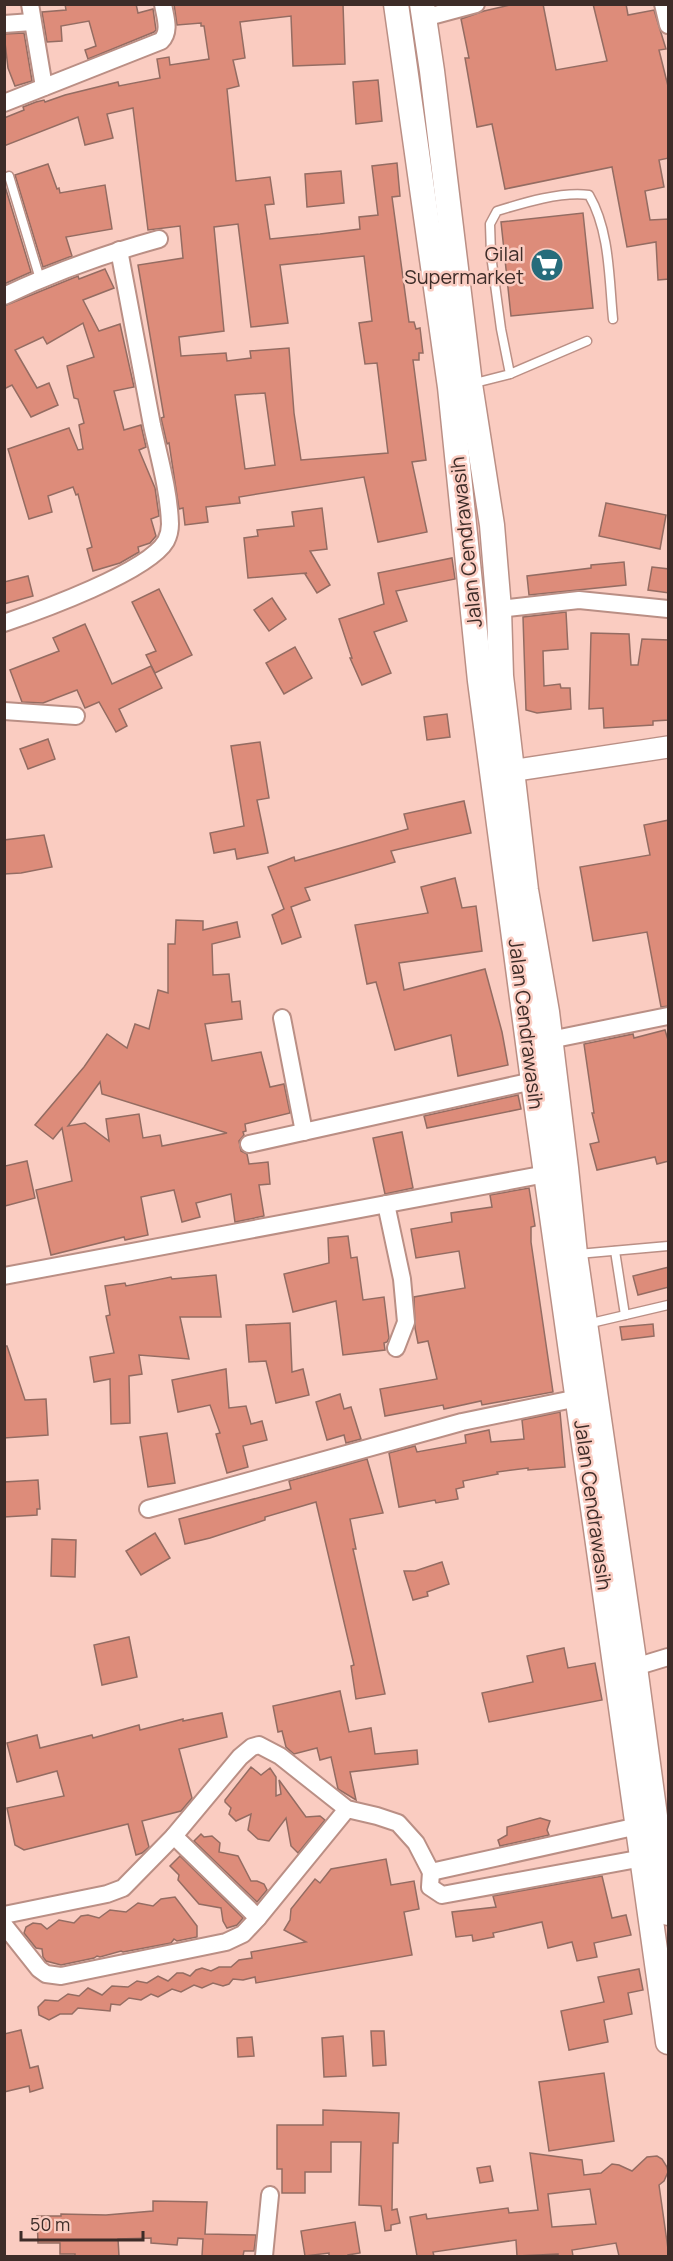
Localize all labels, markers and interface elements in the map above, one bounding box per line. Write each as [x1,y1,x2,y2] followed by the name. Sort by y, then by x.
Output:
[404,240,524,290] place label: Gilal Supermarket
[529,247,565,283] supermarket icon: Gilal Supermarket
[443,455,488,629] street label: Jalan Cendrawasih
[503,937,550,1111] street label: Jalan Cendrawasih
[568,1418,619,1592] street label: Jalan Cendrawasih
[21,2204,142,2242] scale bar
[30,2212,70,2236] text: 50 m

